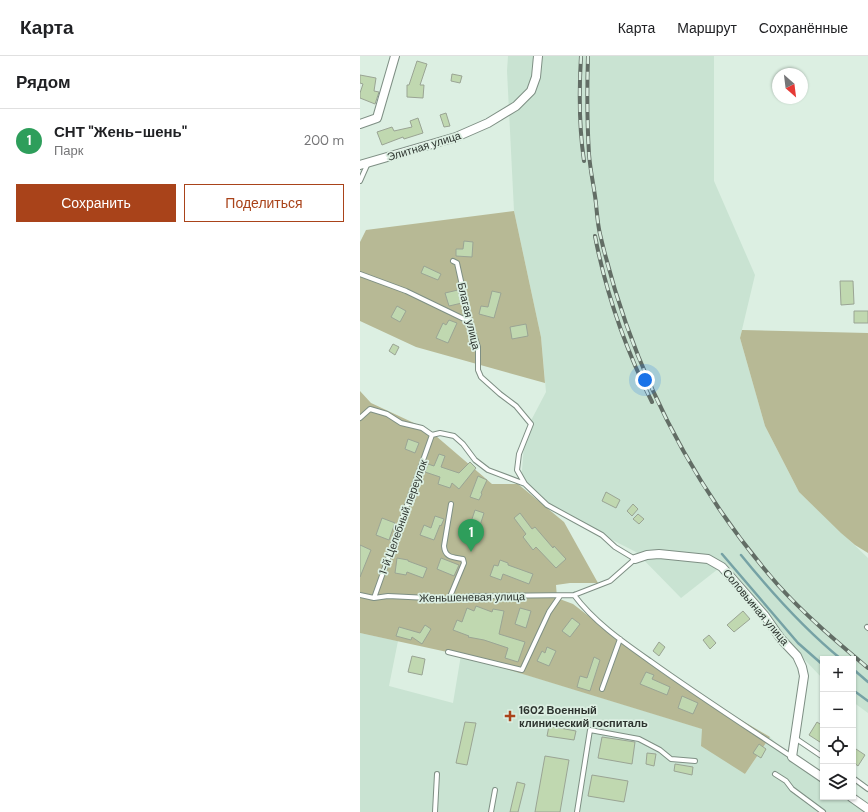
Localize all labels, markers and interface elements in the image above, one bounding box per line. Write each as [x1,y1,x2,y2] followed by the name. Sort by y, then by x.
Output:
[20,15,74,40] text: Карта
[618,19,655,37] text: Карта
[677,19,737,37] text: Маршрут
[759,19,848,37] text: Сохранённые
[772,68,808,104] north arrow
[16,71,71,93] text: Рядом
[54,122,187,142] text: СНТ "Жень-шень"
[385,128,463,164] street label: Элитная улица
[27,132,31,149] text: 1
[304,132,344,149] text: 200 m
[54,142,84,159] text: Парк
[16,184,176,222] button: Сохранить
[184,184,344,222] button: Поделиться
[454,281,484,352] street label: Благая улица
[635,370,655,390] your location
[376,458,430,576] street label: 1-й Целебный переулок
[458,519,484,552] pin: 1
[720,566,793,649] street label: Соловьиная улица
[419,589,526,605] street label: Женьшеневая улица
[820,656,856,800] map controls
[820,656,856,692] button: +
[820,692,856,728] button: −
[519,703,648,730] place label: 1602 Военный клинический госпиталь
[504,710,516,722] marker: 1602 Военный клинический госпиталь
[820,728,856,764] button: locate
[820,764,856,800] button: layers

